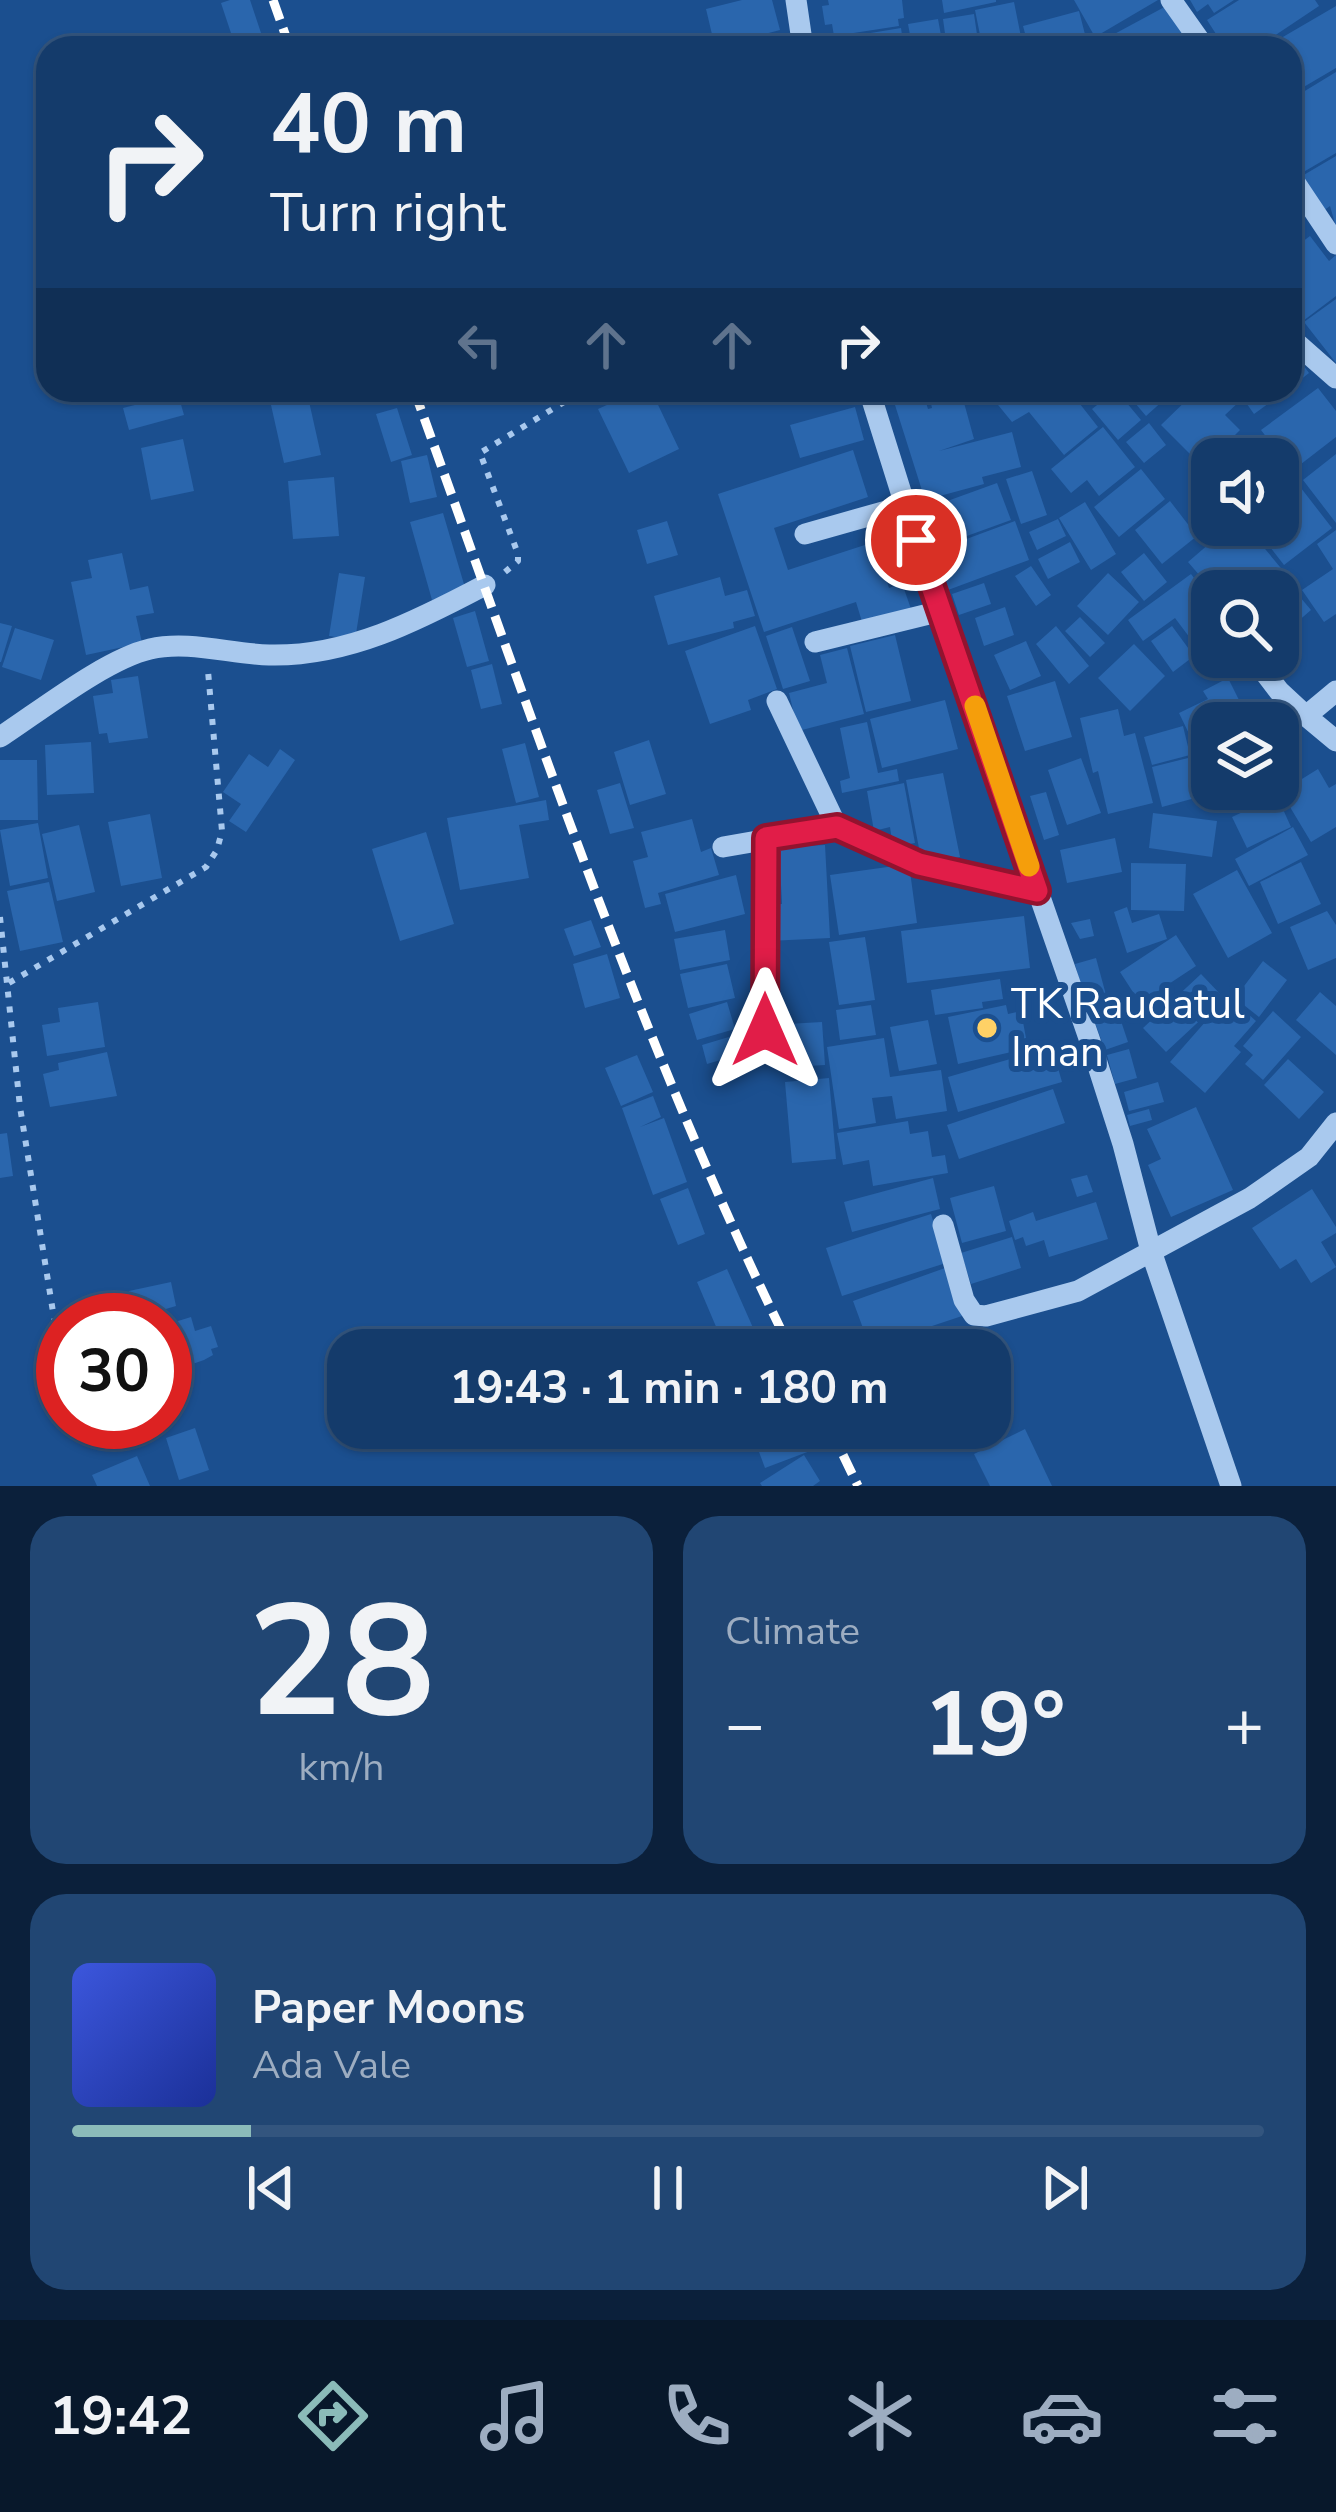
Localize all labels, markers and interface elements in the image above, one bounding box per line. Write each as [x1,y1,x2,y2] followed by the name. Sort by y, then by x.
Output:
[270,67,467,182] text: 40 m
[72,84,228,240] icon: right
[270,176,506,250] text: Turn right
[447,312,513,378] icon: left
[573,312,639,378] icon: ahead
[699,312,765,378] icon: ahead
[825,312,891,378] icon: right
[1191,438,1299,810] map controls
[1191,438,1299,546] button: sound
[865,489,967,591] pin
[883,507,949,573] icon: arrive
[1191,570,1299,678] button: search
[1191,702,1299,810] button: layers
[702,967,828,1093] position arrow
[1011,976,1245,1081] place label: TK Raudatul Iman
[974,1015,1000,1041] marker: TK Raudatul Iman
[36,1293,192,1449] speed limit sign: 30
[449,1358,889,1419] text: 19:43 · 1 min · 180 m
[248,1556,435,1769] text: 28
[725,1605,860,1658] text: Climate
[923,1664,1066,1787] text: 19°
[725,1680,765,1770] text: −
[1224,1680,1264,1770] text: +
[299,1741,384,1794] text: km/h
[252,1978,525,2039] text: Paper Moons
[252,2039,411,2092] text: Ada Vale
[238,2155,304,2221] icon: previous
[635,2155,701,2221] icon: pause
[1032,2155,1098,2221] icon: next
[291,2374,375,2458] icon: directions
[473,2374,557,2458] icon: music
[655,2374,739,2458] icon: phone
[838,2374,922,2458] icon: climate
[1020,2374,1104,2458] icon: car
[1203,2374,1287,2458] icon: filters
[49,2379,192,2453] text: 19:42

